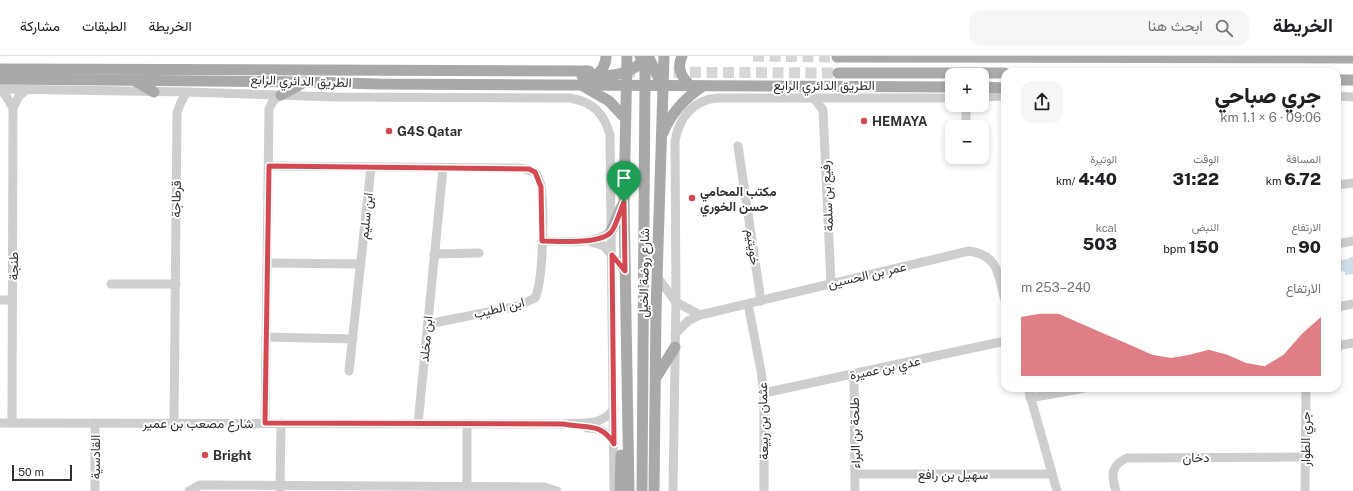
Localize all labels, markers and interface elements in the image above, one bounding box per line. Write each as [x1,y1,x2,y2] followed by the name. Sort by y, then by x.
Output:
[969,10,1249,46] search box
[1273,14,1333,36] text: الخريطة
[1148,17,1203,34] text: ابحث هنا
[1213,17,1235,39] icon: search
[20,18,60,34] text: مشاركة
[82,18,126,34] text: الطبقات
[148,18,192,34] text: الخريطة
[945,68,989,164] map controls
[945,68,989,112] button: +
[250,72,352,93] street label: الطريق الدائري الرابع
[773,78,875,96] street label: الطريق الدائري الرابع
[1021,81,1063,123] button: share
[1214,82,1321,108] text: جري صباحي
[1220,110,1321,125] text: 09:06 · 6 × 1.1 km
[872,114,928,129] place label: HEMAYA
[859,116,869,126] marker: HEMAYA
[945,120,989,164] button: −
[397,124,463,139] place label: G4S Qatar
[384,126,394,136] marker: G4S Qatar
[1090,153,1117,165] text: الوتيرة
[1193,153,1219,165] text: الوقت
[1286,153,1321,165] text: المسافة
[818,160,838,232] street label: رفيع بن سلمة
[607,161,641,202] pin
[613,167,635,189] icon: arrive
[1078,169,1117,189] text: 4:40
[1173,169,1219,189] text: 31:22
[1284,169,1321,189] text: 6.72
[1056,175,1078,187] text: /km
[1266,175,1284,187] text: km
[168,180,185,218] street label: قرطاجة
[700,184,777,217] place label: مكتب المحامي حسن الخوري
[356,192,377,240] street label: ابن سليم
[687,193,697,203] marker: مكتب المحامي حسن الخوري
[1192,221,1219,233] text: النبض
[1291,221,1321,233] text: الارتفاع
[1096,222,1117,234] text: kcal
[636,228,654,318] street label: شارع روضة الخيل
[742,228,763,266] street label: خويتيم
[1083,234,1117,254] text: 503
[1189,237,1219,257] text: 150
[1298,237,1321,257] text: 90
[1163,243,1189,255] text: bpm
[1286,243,1298,255] text: m
[6,252,21,280] street label: طنجة
[826,259,908,292] street label: عمر بن الحسين
[1021,280,1091,295] text: 240–253 m
[1286,281,1321,296] text: الارتفاع
[472,294,526,323] street label: ابن الطيب
[417,315,436,363] street label: ابن مخلد
[848,353,923,386] street label: عدي بن عميرة
[755,382,772,460] street label: عثمان بن ربيعة
[847,397,864,469] street label: طلحة بن البراء
[1298,411,1316,467] street label: جري الطوار
[142,416,253,433] street label: شارع مصعب بن عمير
[88,435,103,479] street label: القادسية
[213,448,252,463] place label: Bright
[200,450,210,460] marker: Bright
[1182,450,1210,466] street label: دخان
[12,463,72,482] scale bar
[18,466,44,478] text: 50 m
[918,467,988,484] street label: سهيل بن رافع

